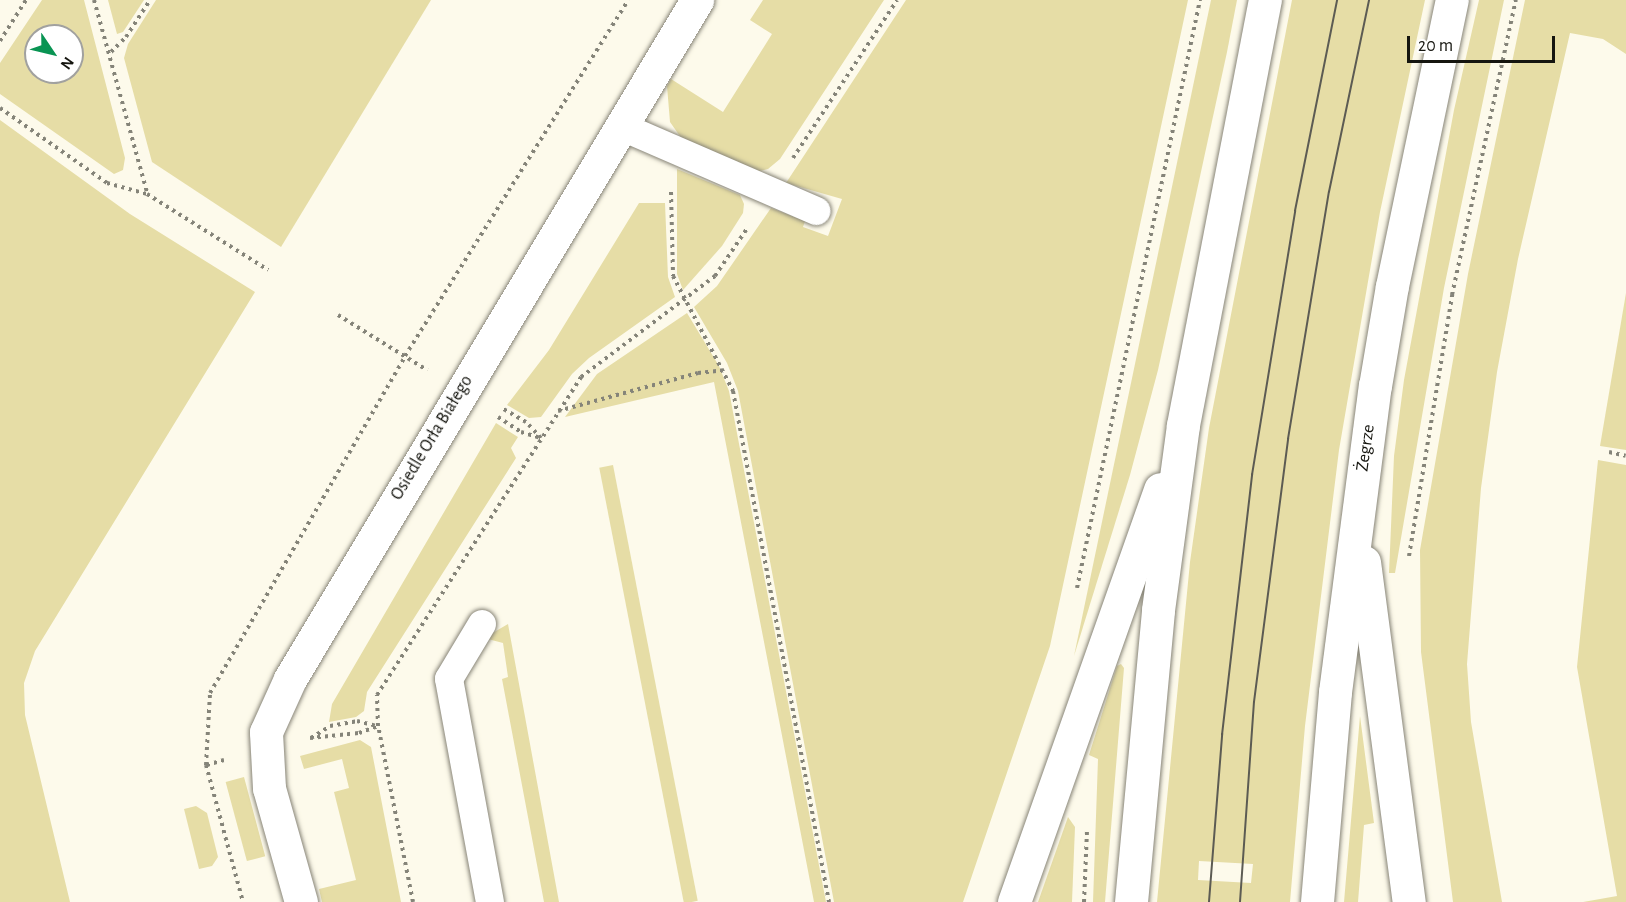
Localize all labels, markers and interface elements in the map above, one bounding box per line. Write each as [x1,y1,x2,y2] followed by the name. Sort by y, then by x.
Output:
[24,24,84,84] north arrow
[1410,24,1558,62] scale bar
[1418,37,1453,55] text: 20 m
[57,54,77,72] text: N
[386,372,478,504] street label: Osiedle Orła Białego
[1352,423,1380,473] street label: Żegrze

